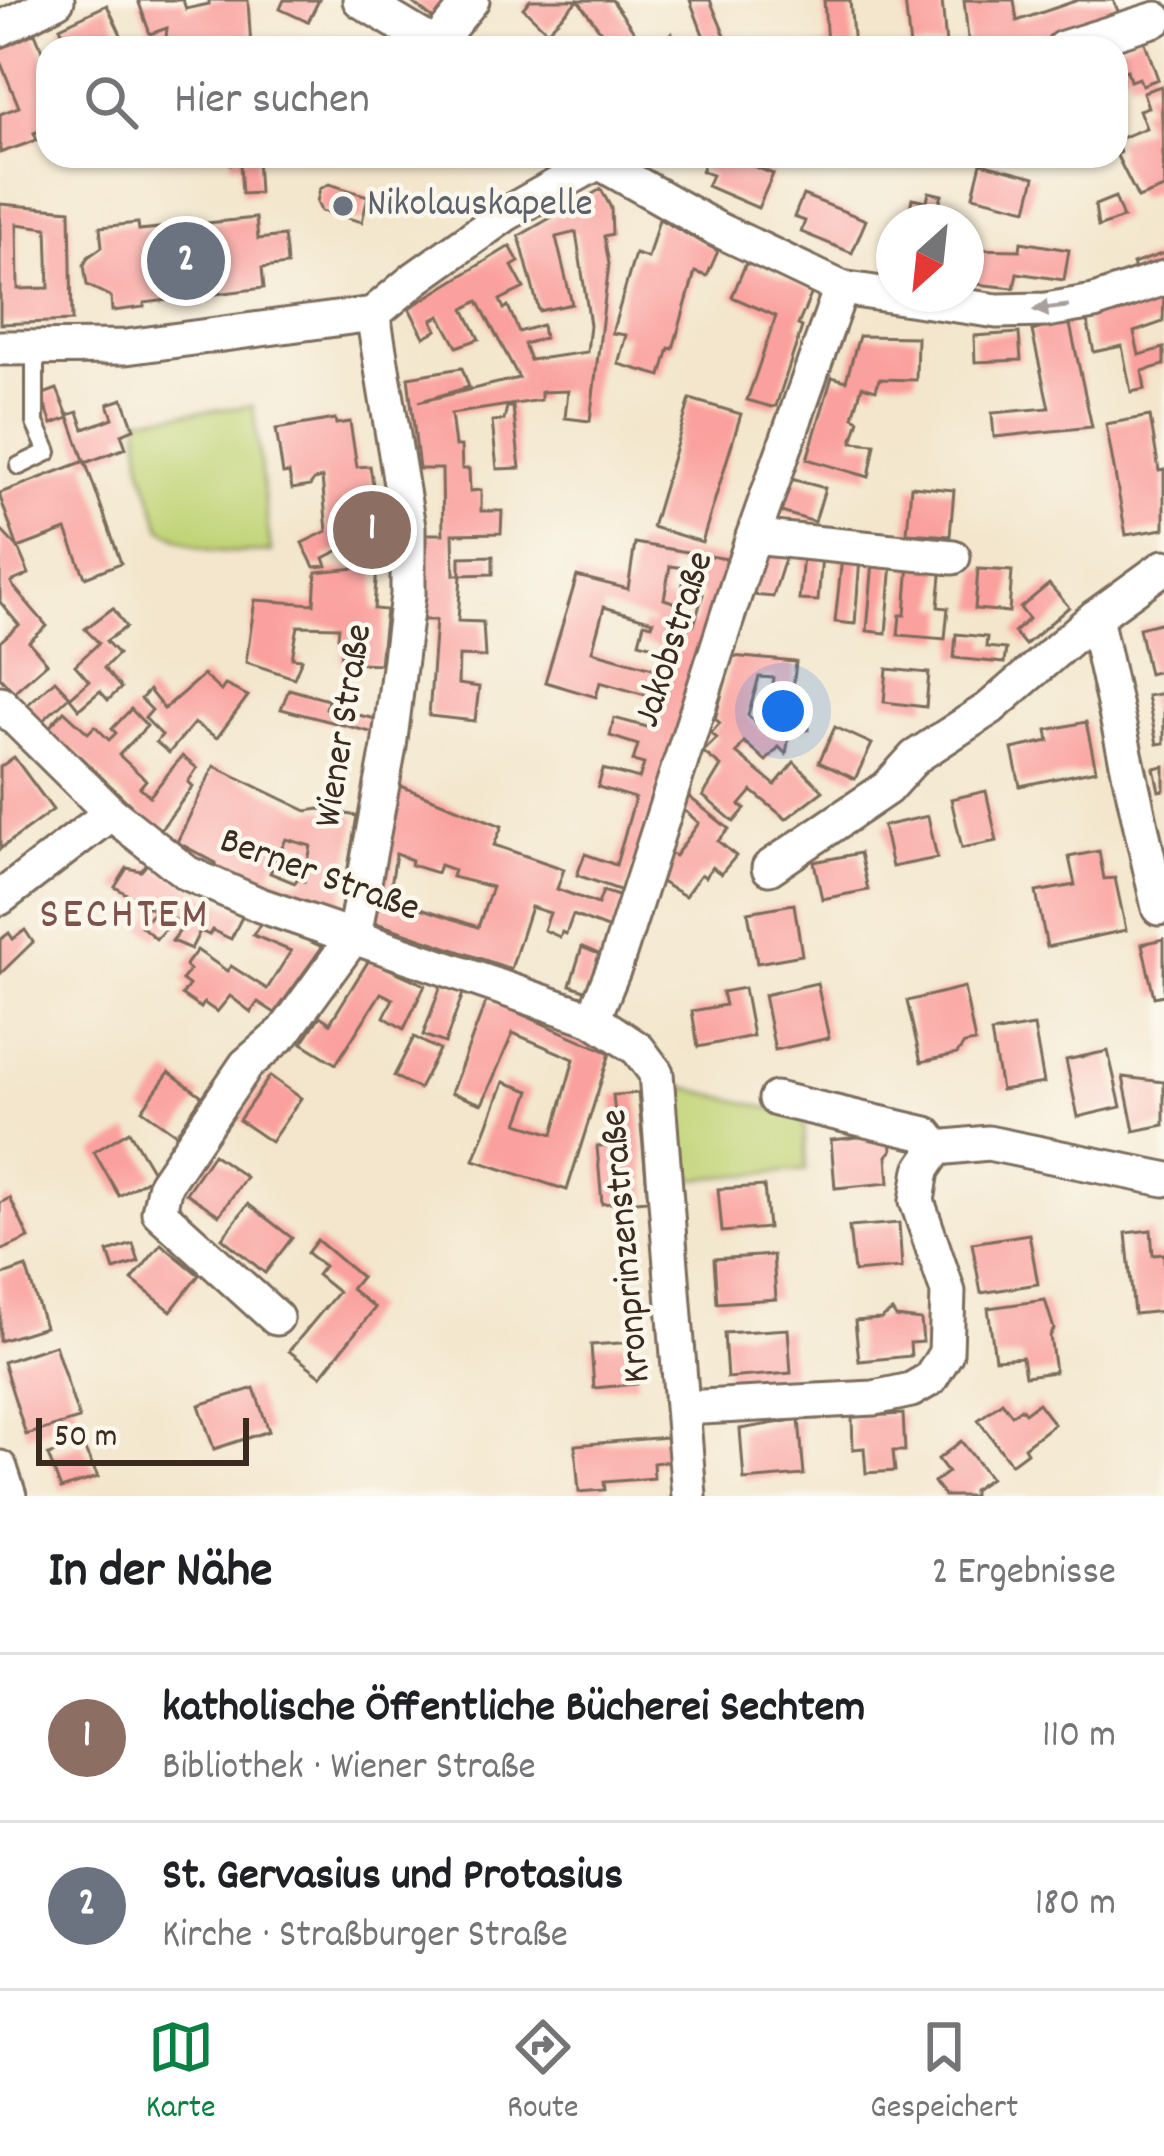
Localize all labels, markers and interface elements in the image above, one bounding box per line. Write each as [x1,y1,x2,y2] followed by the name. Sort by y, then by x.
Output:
[36,36,1128,168] search box
[78,69,144,135] icon: search
[174,70,370,134] text: Hier suchen
[367,179,593,234] place label: Nikolauskapelle
[330,193,356,219] marker: Nikolauskapelle
[876,204,984,312] north arrow
[147,216,225,306] pin: 2
[1032,298,1070,317] one-way arrow
[333,485,411,575] pin: 1
[622,545,730,735] street label: Jakobstraße
[303,620,389,832] street label: Wiener Straße
[753,681,813,741] your location
[212,815,426,939] street label: Berner Straße
[39,885,211,949] district label: SECHTEM
[589,1107,667,1385] street label: Kronprinzenstraße
[36,1412,249,1465] scale bar
[54,1415,118,1462] text: 50 m
[48,1538,272,1610] text: In der Nähe
[932,1547,1116,1602] text: 2 Ergebnisse
[162,1678,865,1742] text: katholische Öffentliche Bücherei Sechtem
[83,1710,91,1765] text: 1
[1042,1710,1116,1765] text: 110 m
[162,1742,536,1797] text: Bibliothek · Wiener Straße
[162,1846,623,1910] text: St. Gervasius und Protasius
[78,1878,96,1933] text: 2
[1035,1878,1116,1933] text: 180 m
[162,1910,568,1965] text: Kirche · Straßburger Straße
[146,2014,215,2133] tab: Karte
[507,2014,579,2133] tab: Route
[870,2014,1018,2133] tab: Gespeichert

